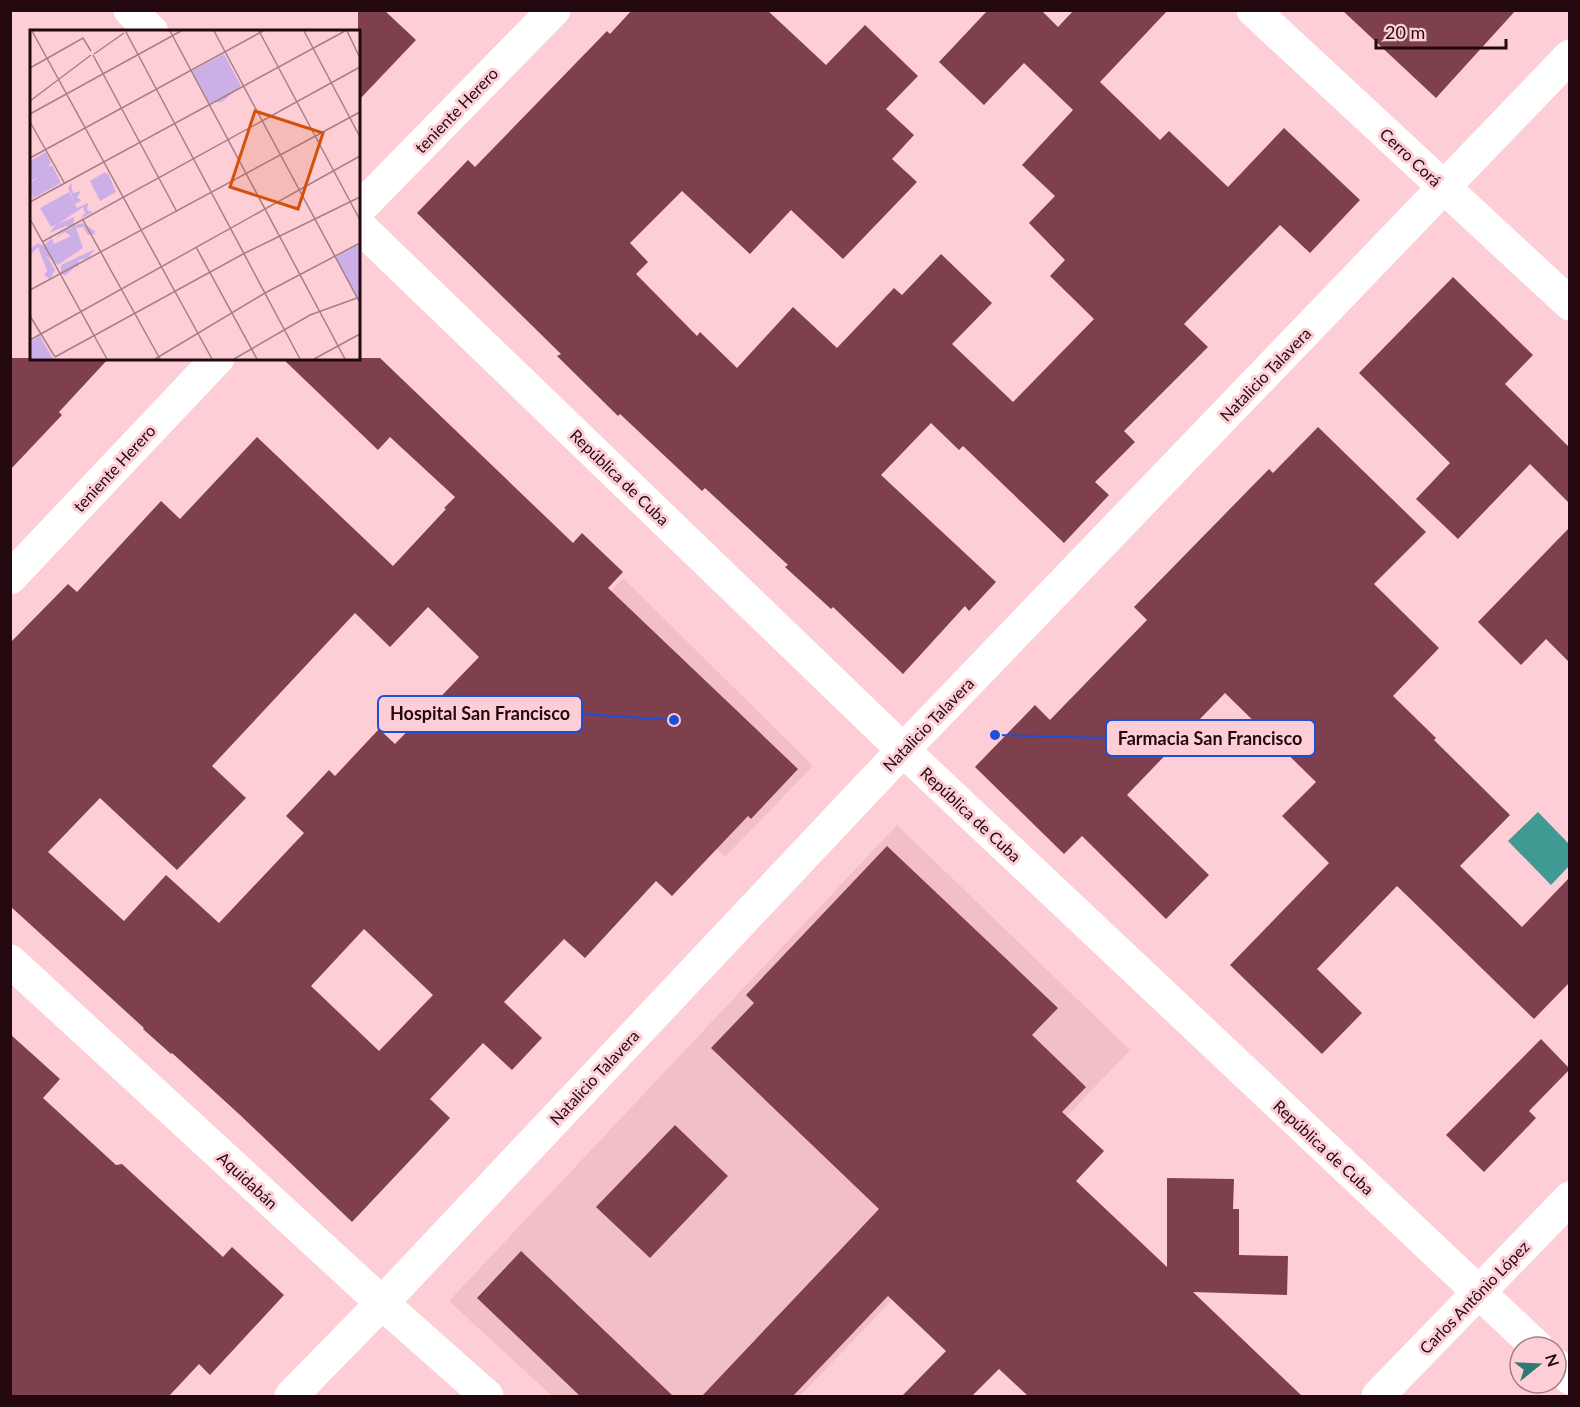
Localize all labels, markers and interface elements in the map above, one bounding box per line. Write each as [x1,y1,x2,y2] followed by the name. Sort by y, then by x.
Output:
[1376,12,1506,50] scale bar
[1385,21,1425,43] text: 20 m
[30,30,360,360] inset map
[410,63,502,157] street label: teniente Herero
[1376,124,1446,190] street label: Cerro Corá
[1216,323,1314,425] street label: Natalicio Talavera
[69,421,159,515] street label: teniente Herero
[567,425,673,529] street label: República de Cuba
[879,673,977,775] street label: Natalicio Talavera
[378,696,582,732] callout: Hospital San Francisco
[390,702,570,724] text: Hospital San Francisco
[1106,720,1315,756] callout: Farmacia San Francisco
[1118,727,1302,749] text: Farmacia San Francisco
[917,763,1025,865] street label: República de Cuba
[545,1026,643,1128] street label: Natalicio Talavera
[1270,1096,1378,1198] street label: República de Cuba
[214,1147,282,1213] street label: Aquidabán
[1415,1237,1533,1357] street label: Carlos Antônio López
[1508,1335,1568,1395] north arrow
[1542,1351,1564,1369] text: N

